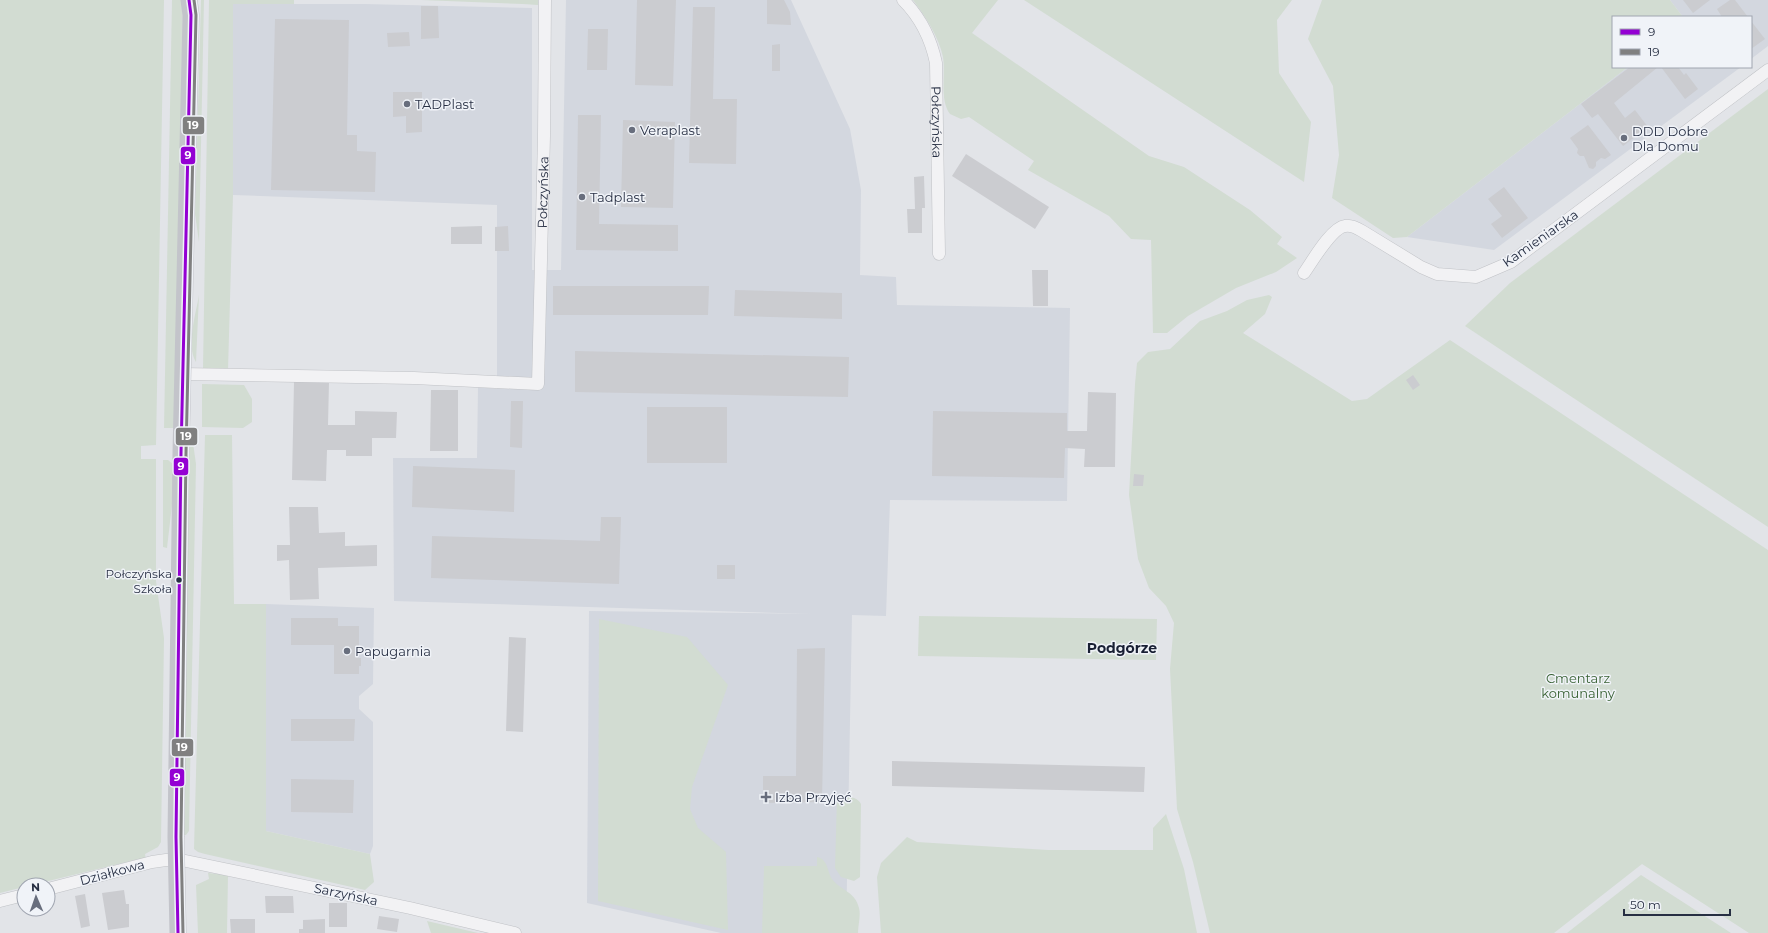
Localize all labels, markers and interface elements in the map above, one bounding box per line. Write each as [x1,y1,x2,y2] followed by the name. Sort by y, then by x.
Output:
[1612,16,1752,68] legend
[1648,24,1655,39] text: 9
[1648,44,1660,59] text: 19
[928,86,945,158] street label: Połczyńska
[415,96,474,112] place label: TADPlast
[402,99,412,109] marker: TADPlast
[182,116,205,135] line badge: 19
[187,118,199,132] text: 19
[640,122,700,138] place label: Veraplast
[1632,123,1708,154] place label: DDD Dobre Dla Domu
[627,125,637,135] marker: Veraplast
[1619,133,1629,143] marker: DDD Dobre Dla Domu
[180,146,196,165] line badge: 9
[184,148,192,162] text: 9
[534,156,552,228] street label: Połczyńska
[590,189,645,205] place label: Tadplast
[577,192,587,202] marker: Tadplast
[1499,206,1581,270] street label: Kamieniarska
[175,427,198,446] line badge: 19
[180,429,192,443] text: 19
[173,457,189,476] line badge: 9
[177,459,185,473] text: 9
[105,566,172,596] place label: Połczyńska Szkoła
[174,575,184,585] marker: Połczyńska Szkoła
[1087,639,1157,657] district label: Podgórze
[355,643,431,659] place label: Papugarnia
[342,646,352,656] marker: Papugarnia
[1541,670,1616,701] park label: Cmentarz komunalny
[171,738,194,757] line badge: 19
[176,740,188,754] text: 19
[169,768,185,787] line badge: 9
[173,770,181,784] text: 9
[775,789,852,805] place label: Izba Przyjęć
[760,791,772,803] marker: Izba Przyjęć
[78,856,146,888] street label: Działkowa
[16,877,56,917] north arrow
[313,879,379,909] street label: Sarzyńska
[31,880,40,894] text: N
[1624,891,1730,917] scale bar
[1630,897,1661,912] text: 50 m

